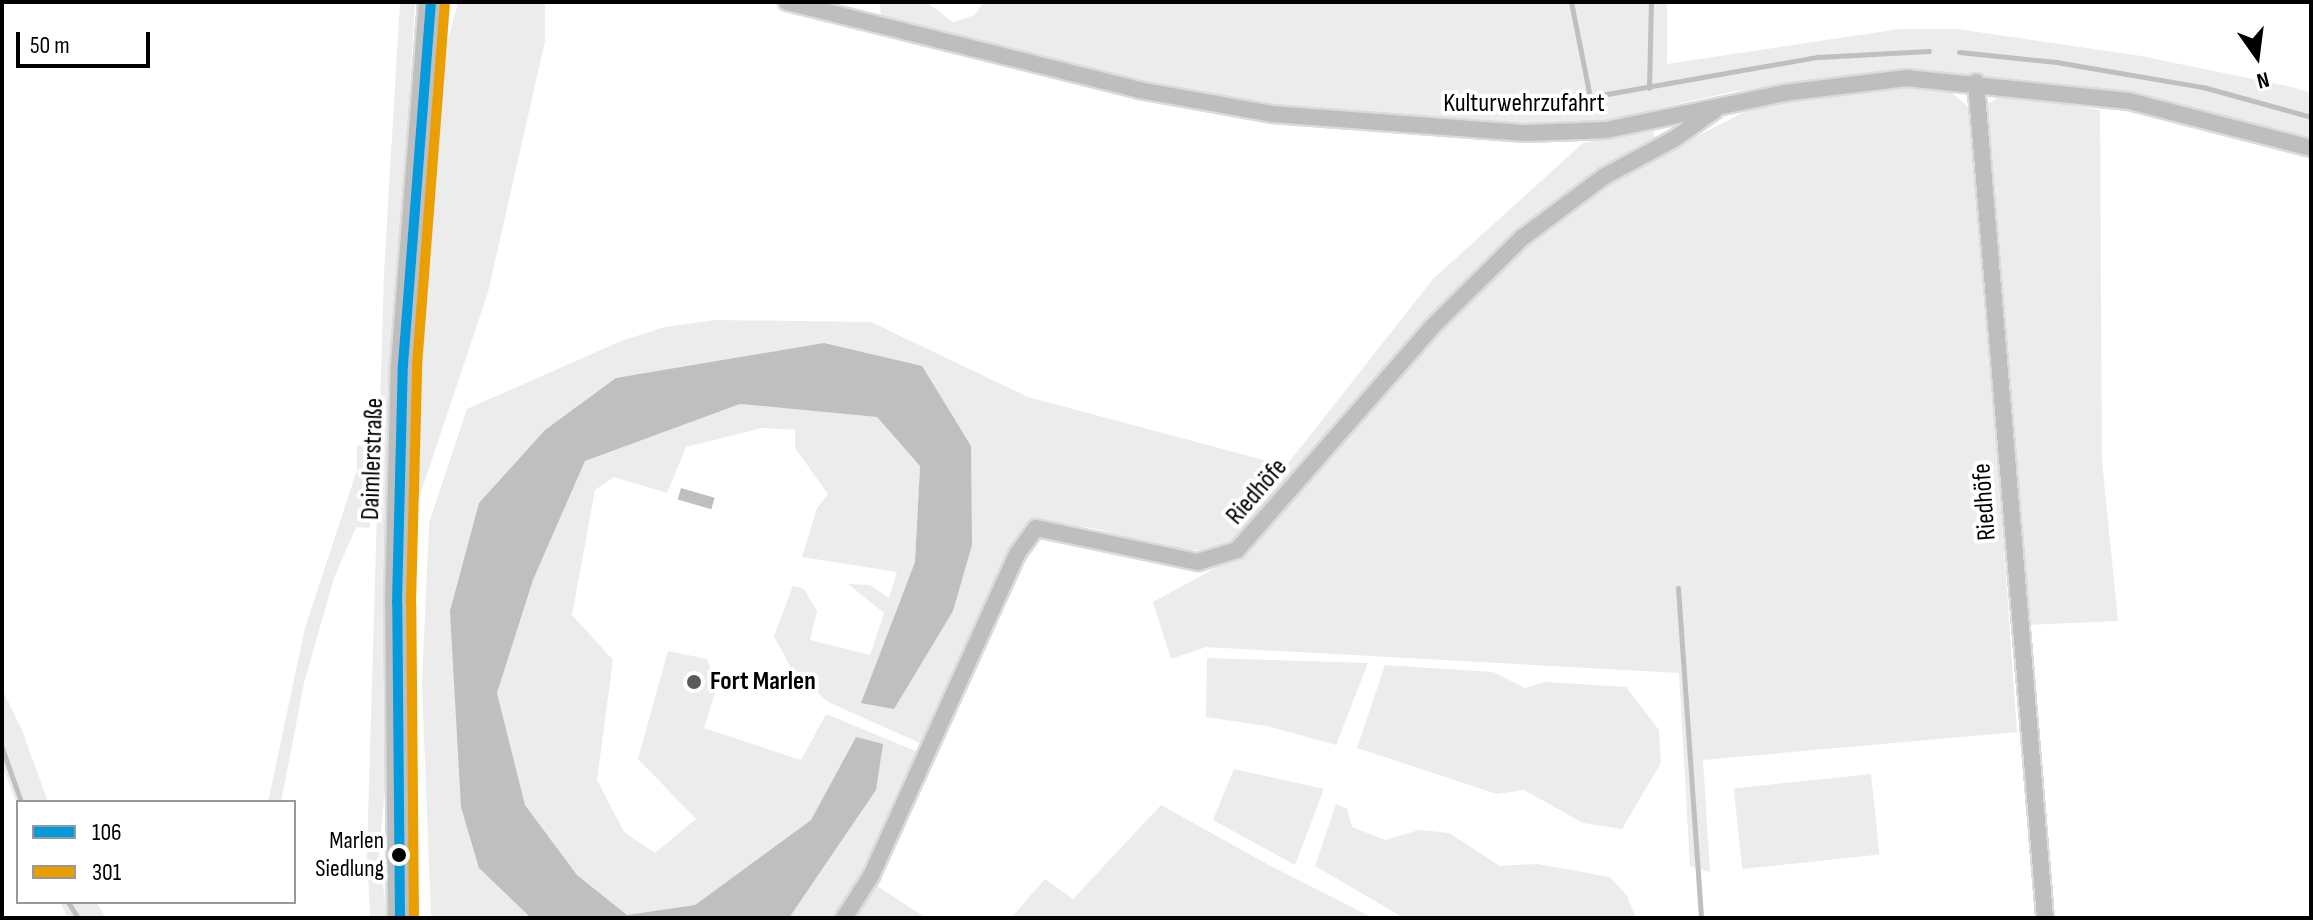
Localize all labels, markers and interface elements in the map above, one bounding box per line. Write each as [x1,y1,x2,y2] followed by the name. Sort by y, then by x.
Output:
[20,16,154,66] scale bar
[2217,16,2297,96] north arrow
[30,31,70,60] text: 50 m
[2254,65,2272,94] text: N
[1443,88,1605,120] street label: Kulturwehrzufahrt
[355,397,391,521] street label: Daimlerstraße
[1220,453,1294,531] street label: Riedhöfe
[1967,462,2003,542] street label: Riedhöfe
[710,666,816,698] place label: Fort Marlen
[685,673,703,691] marker: Fort Marlen
[16,800,296,904] legend
[92,818,122,847] text: 106
[315,827,384,883] place label: Marlen Siedlung
[391,847,407,863] marker: Marlen Siedlung
[92,858,121,887] text: 301

